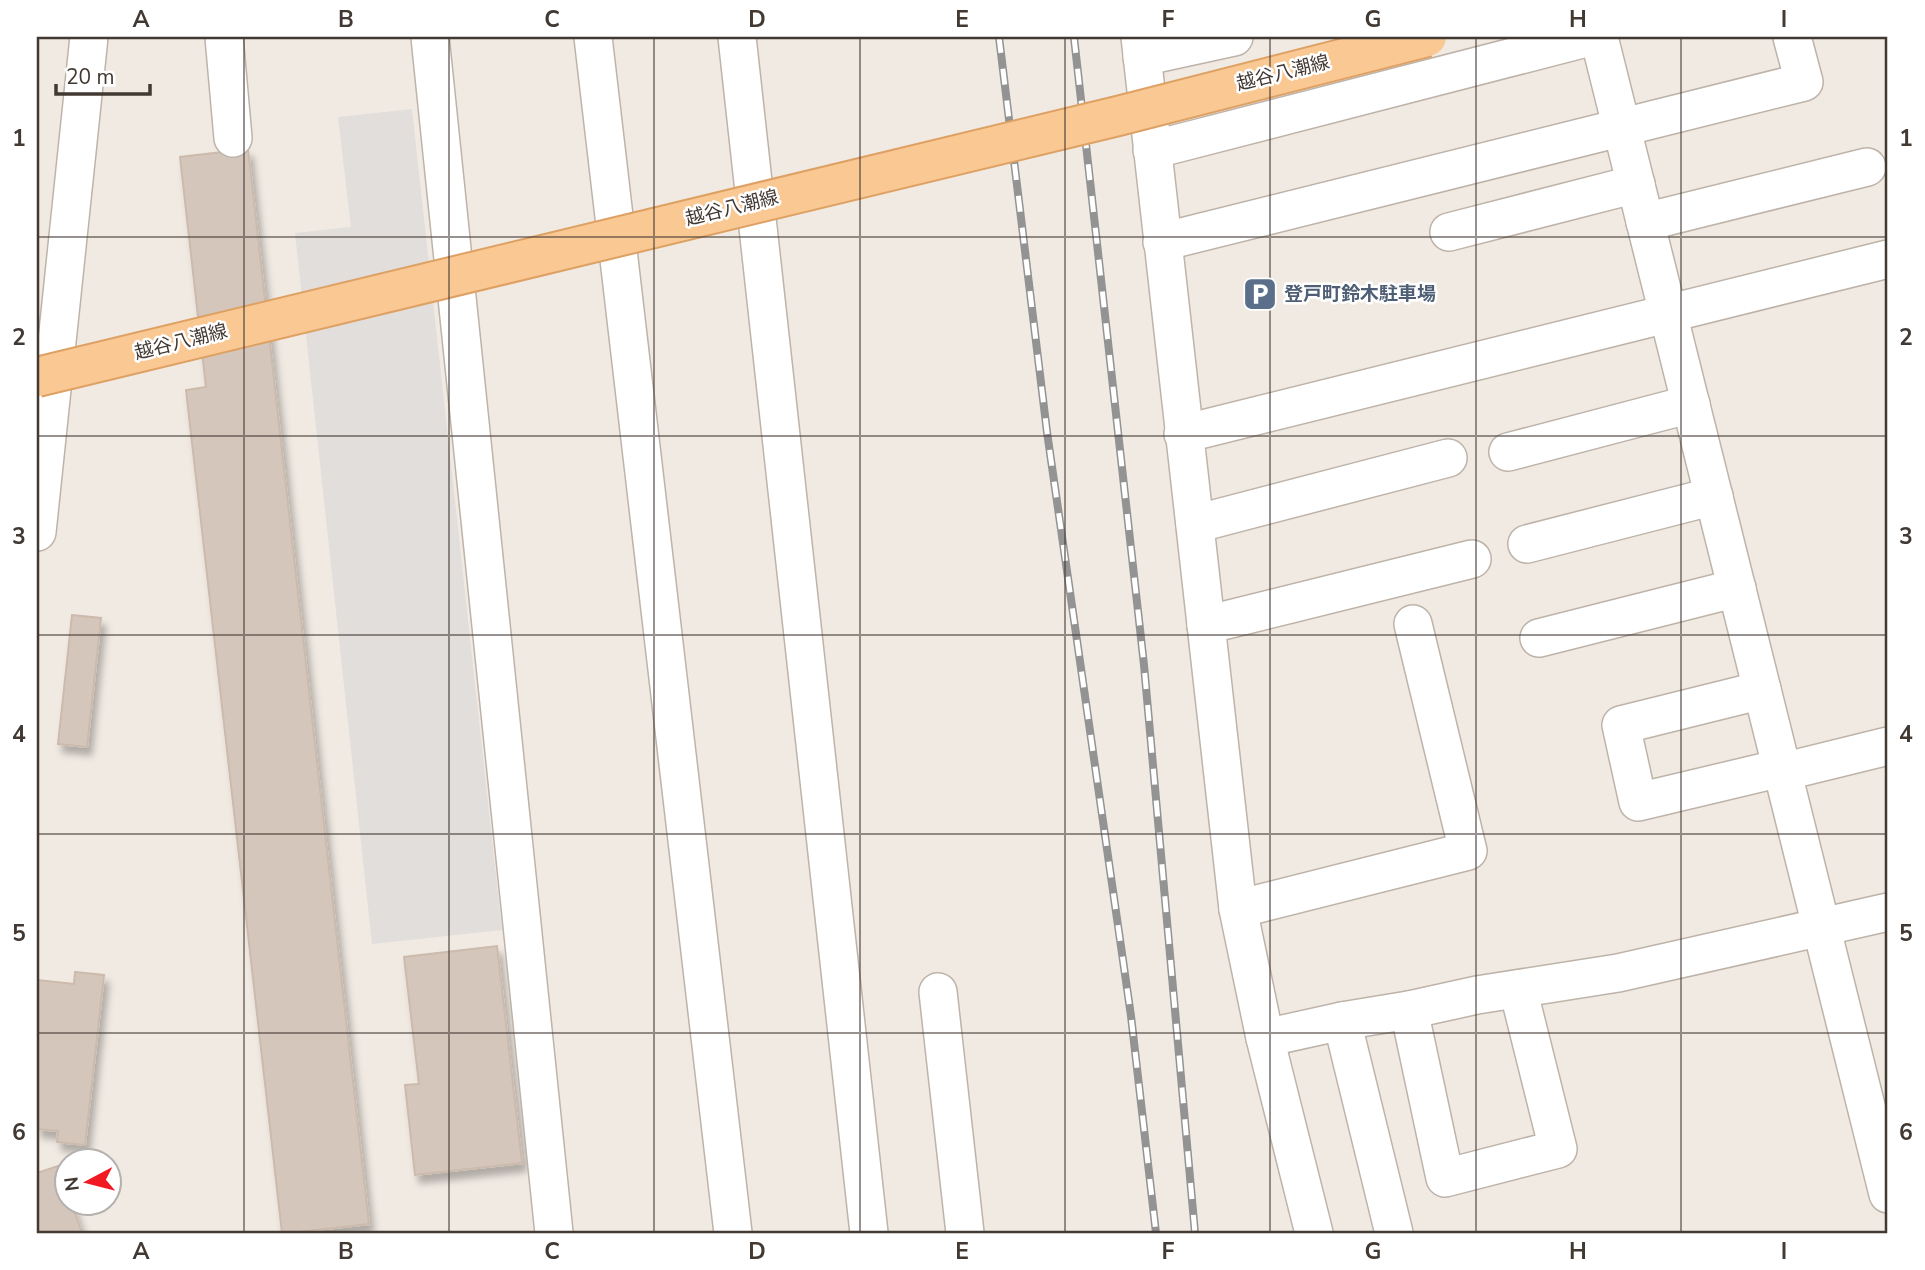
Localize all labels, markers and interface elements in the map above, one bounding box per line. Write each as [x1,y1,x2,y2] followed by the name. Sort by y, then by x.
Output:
[132,4,150,35] text: A
[338,4,354,35] text: B
[544,4,560,35] text: C
[748,4,766,35] text: D
[955,4,969,35] text: E
[1162,4,1175,35] text: F
[1365,4,1381,35] text: G
[1569,4,1587,35] text: H
[1781,4,1787,35] text: I
[1234,49,1332,97] street label: 越谷八潮線
[56,52,150,96] scale bar
[66,63,115,91] text: 20 m
[12,123,26,154] text: 1
[1899,123,1913,154] text: 1
[683,184,781,232] street label: 越谷八潮線
[1241,275,1279,313] parking icon: 登戸町鈴木駐車場
[1284,281,1436,307] place label: 登戸町鈴木駐車場
[132,318,230,366] street label: 越谷八潮線
[12,322,26,353] text: 2
[1899,322,1913,353] text: 2
[12,521,26,552] text: 3
[1899,521,1913,552] text: 3
[12,719,26,750] text: 4
[1899,719,1913,750] text: 4
[12,918,26,949] text: 5
[1899,918,1913,949] text: 5
[12,1117,26,1148] text: 6
[1899,1117,1913,1148] text: 6
[52,1148,122,1218] north arrow
[58,1175,86,1193] text: N
[132,1236,150,1267] text: A
[338,1236,354,1267] text: B
[544,1236,560,1267] text: C
[748,1236,766,1267] text: D
[955,1236,969,1267] text: E
[1162,1236,1175,1267] text: F
[1365,1236,1381,1267] text: G
[1569,1236,1587,1267] text: H
[1781,1236,1787,1267] text: I

